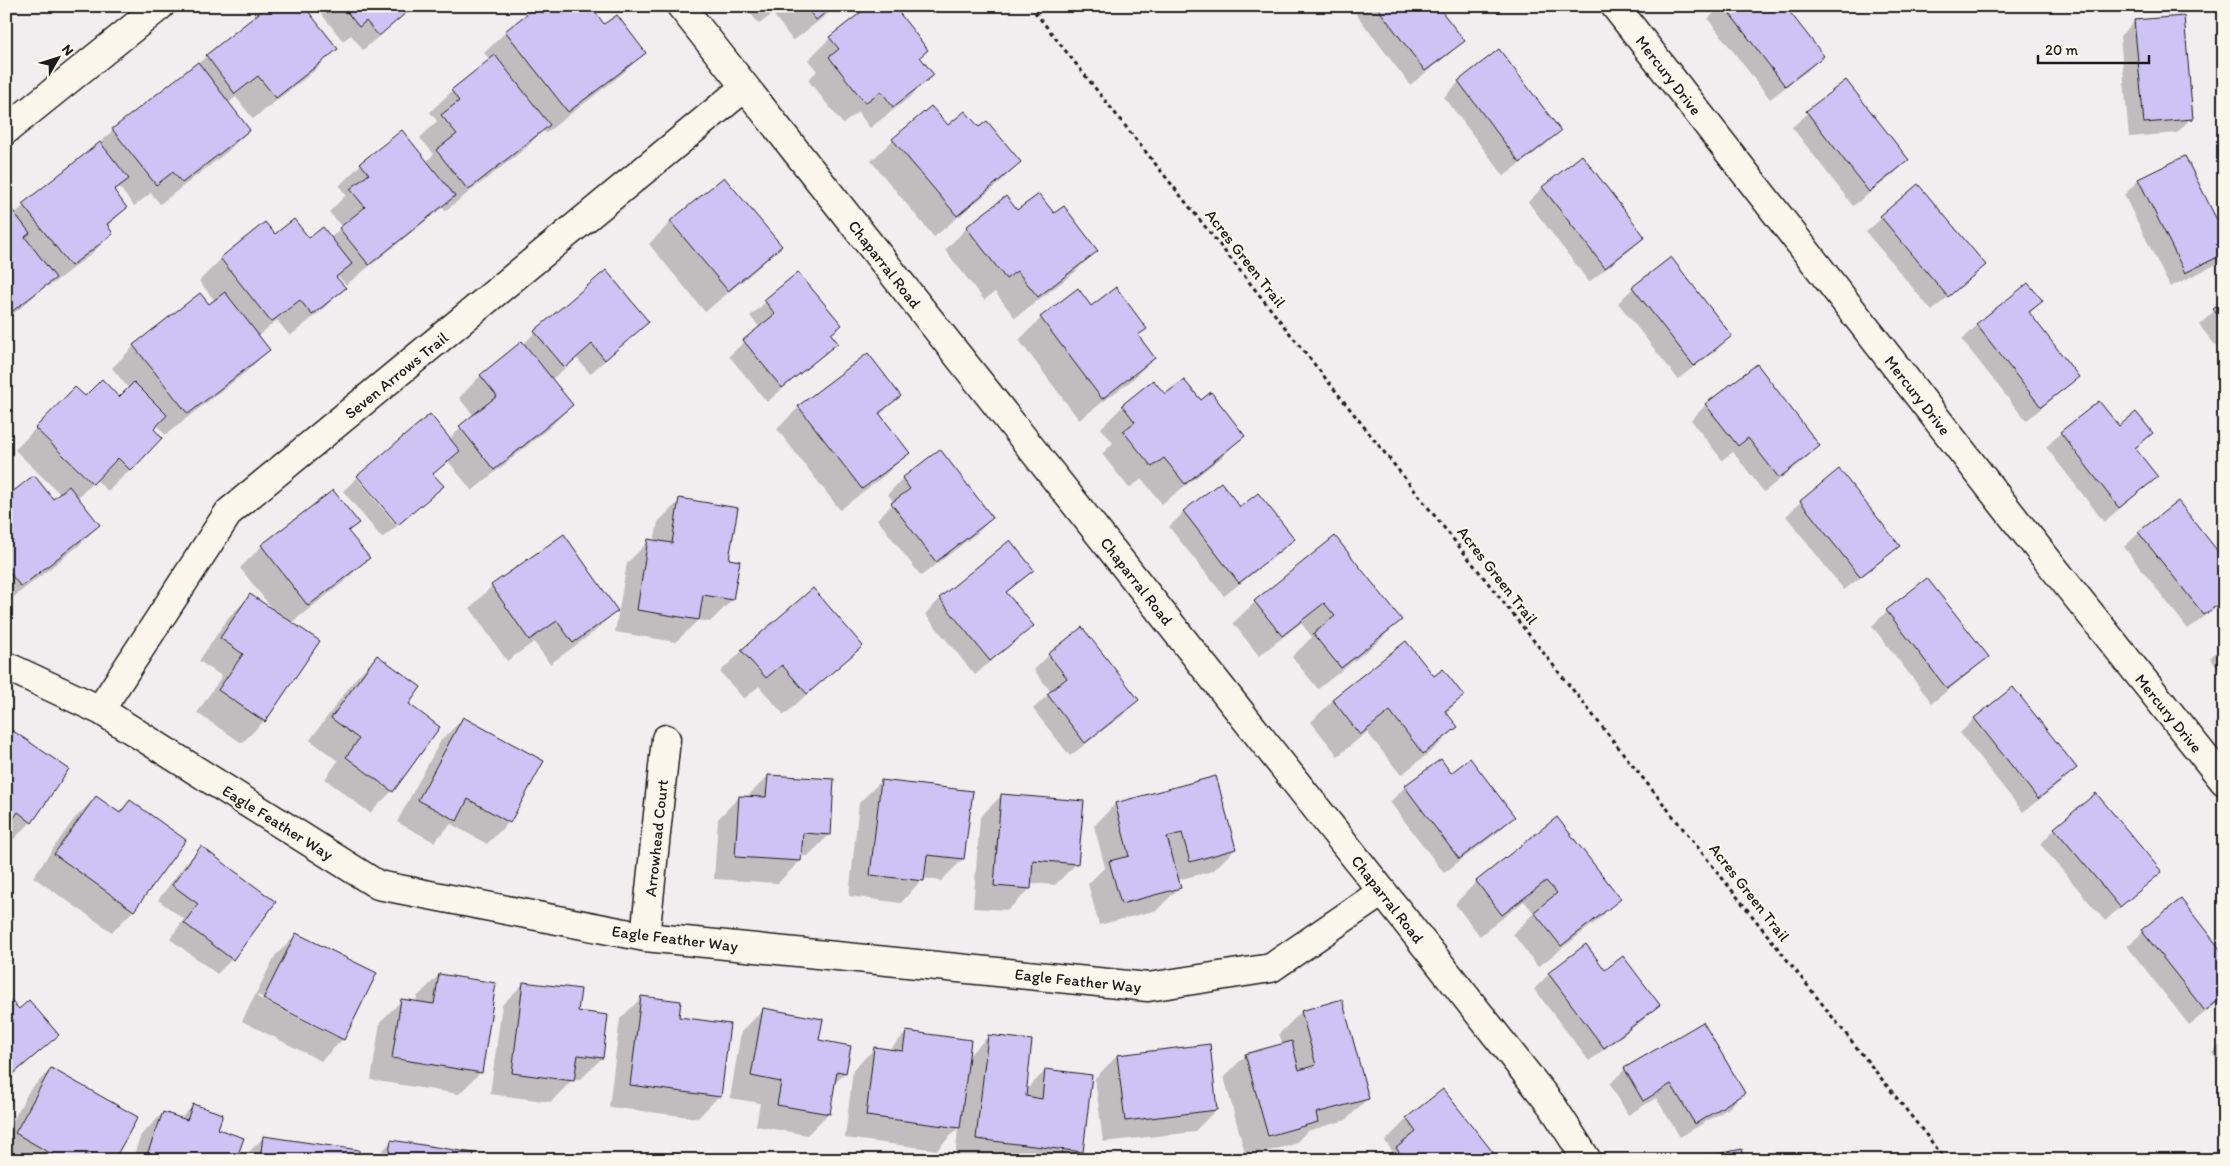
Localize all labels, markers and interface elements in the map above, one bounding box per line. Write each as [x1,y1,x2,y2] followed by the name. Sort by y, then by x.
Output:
[32,32,82,82] north arrow
[1632,32,1706,119] street label: Mercury Drive
[2038,32,2149,64] scale bar
[58,41,77,59] text: N
[2045,41,2079,59] text: 20 m
[1201,205,1290,312] street label: Acres Green Trail
[844,217,925,312] street label: Chaparral Road
[341,328,452,423] street label: Seven Arrows Trail
[1881,352,1955,439] street label: Mercury Drive
[1453,522,1542,629] street label: Acres Green Trail
[1096,534,1177,629] street label: Chaparral Road
[2131,670,2206,757] street label: Mercury Drive
[641,778,672,898] street label: Arrowhead Court
[219,781,337,864] street label: Eagle Feather Way
[1705,839,1794,946] street label: Acres Green Trail
[1347,852,1428,947] street label: Chaparral Road
[611,921,739,956] street label: Eagle Feather Way
[1014,964,1142,997] street label: Eagle Feather Way

